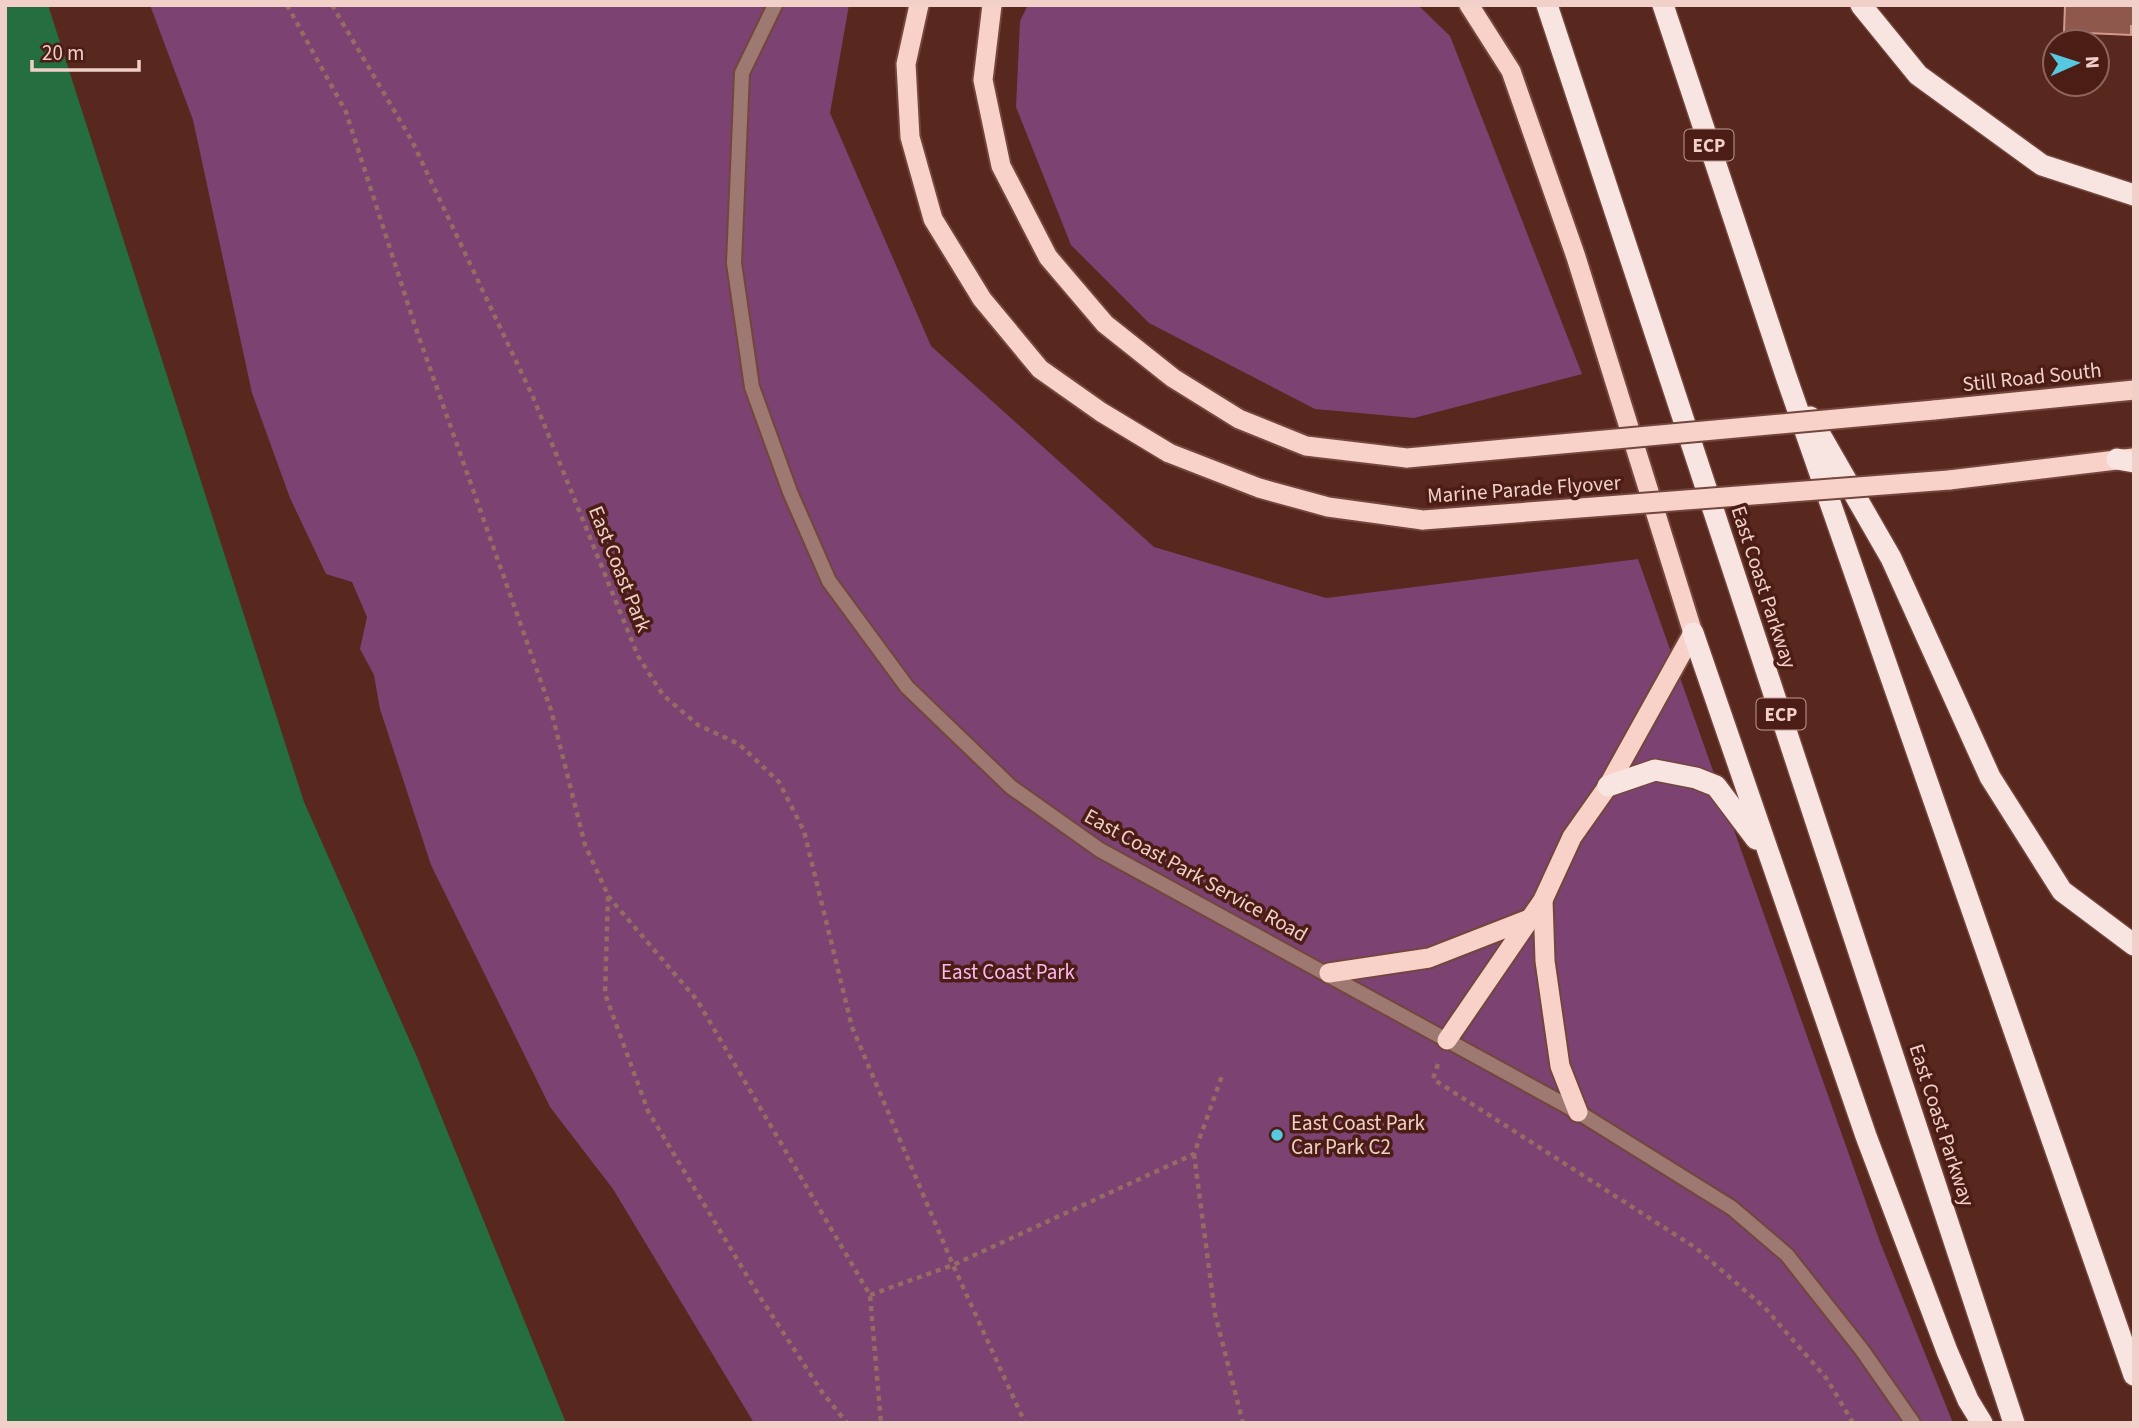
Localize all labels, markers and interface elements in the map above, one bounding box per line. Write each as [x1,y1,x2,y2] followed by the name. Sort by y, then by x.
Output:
[32,28,138,72] scale bar
[2041,28,2111,98] north arrow
[42,38,84,68] text: 20 m
[2078,55,2105,69] text: N
[1684,130,1734,160] road number: ECP
[1961,355,2103,399] street label: Still Road South
[1426,467,1622,511] street label: Marine Parade Flyover
[581,501,659,637] street label: East Coast Park
[1724,502,1804,672] street label: East Coast Parkway
[1756,698,1806,730] road number: ECP
[1079,801,1313,949] street label: East Coast Park Service Road
[941,957,1076,987] park label: East Coast Park
[1902,1040,1982,1210] street label: East Coast Parkway
[1291,1108,1426,1162] place label: East Coast Park Car Park C2
[1269,1127,1285,1143] marker: East Coast Park Car Park C2

